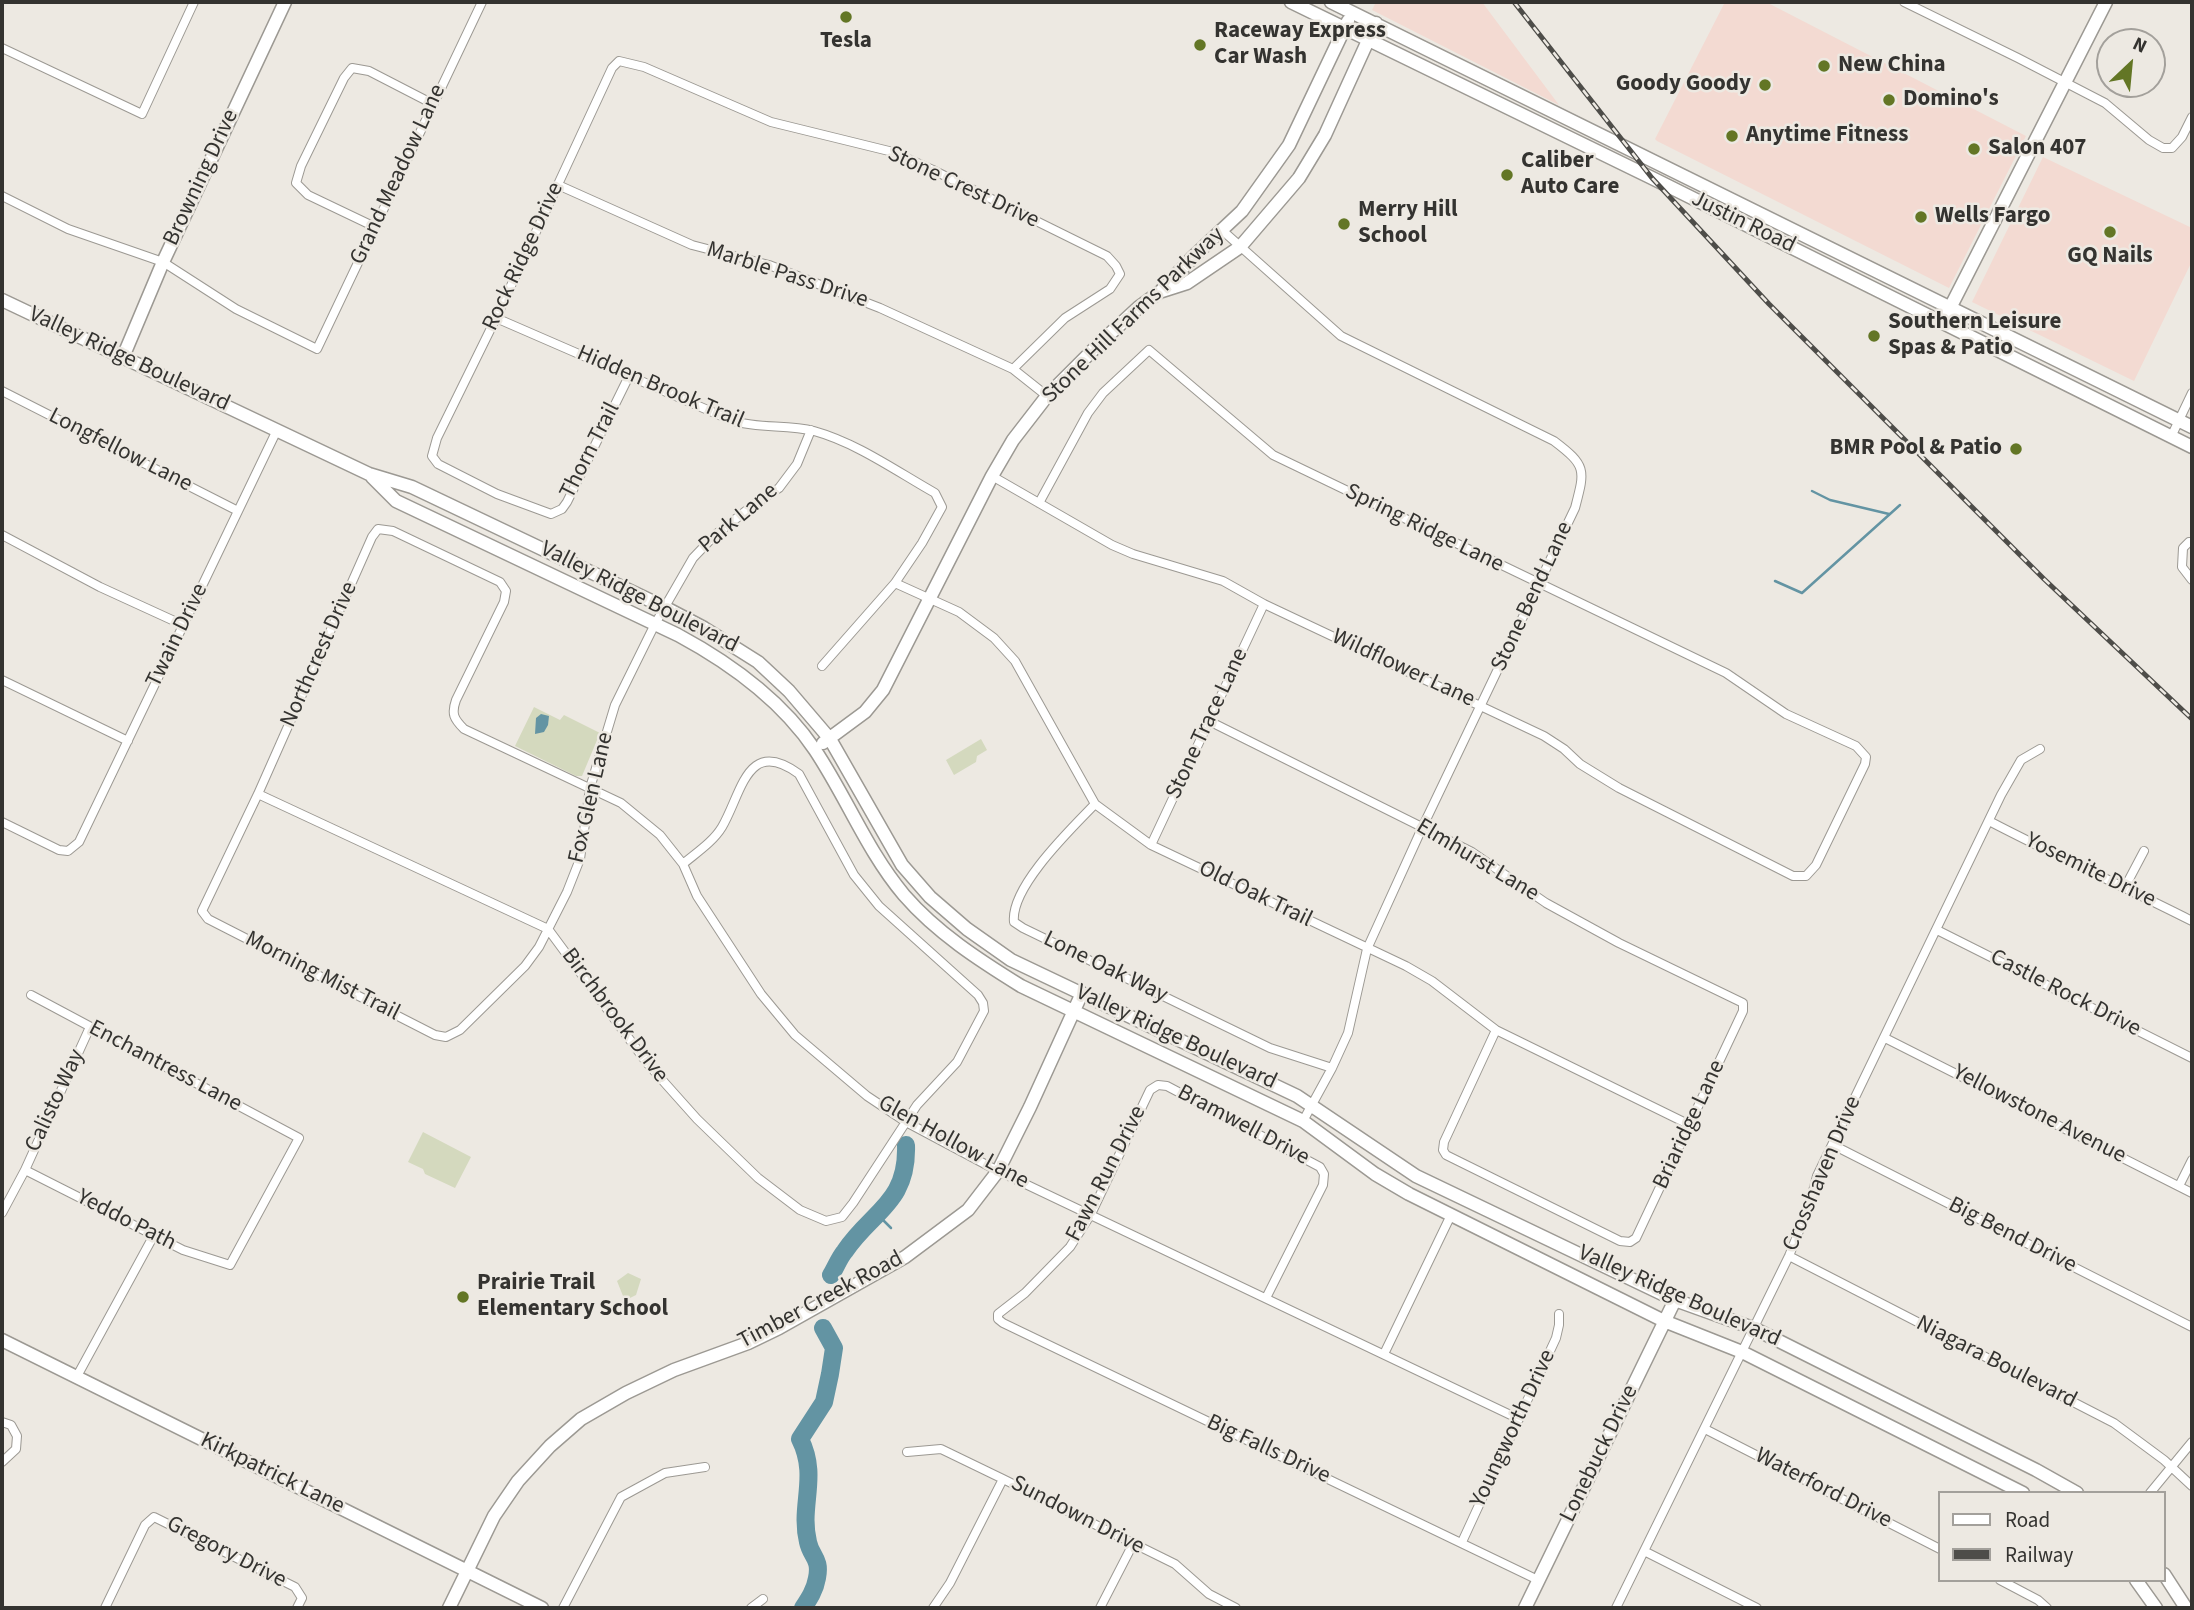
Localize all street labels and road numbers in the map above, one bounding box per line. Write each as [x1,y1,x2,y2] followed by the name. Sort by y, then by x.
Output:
[345,81,453,269] street label: Grand Meadow Lane
[158,106,246,250] street label: Browning Drive
[883,141,1043,235] street label: Stone Crest Drive
[478,178,570,336] street label: Rock Ridge Drive
[1686,186,1800,260] street label: Justin Road
[1037,222,1231,410] street label: Stone Hill Farms Parkway
[703,237,871,315] street label: Marble Pass Drive
[24,301,234,419] street label: Valley Ridge Boulevard
[572,340,748,436] street label: Hidden Brook Trail
[555,398,627,504] street label: Thorn Trail
[44,403,196,499] street label: Longfellow Lane
[694,478,784,560] street label: Park Lane
[1340,479,1508,579] street label: Spring Ridge Lane
[1486,518,1580,676] street label: Stone Bend Lane
[535,536,743,660] street label: Valley Ridge Boulevard
[276,578,364,732] street label: Northcrest Drive
[141,580,215,692] street label: Twain Drive
[1327,624,1479,714] street label: Wildflower Lane
[1161,644,1255,804] street label: Stone Trace Lane
[564,730,620,866] street label: Fox Glen Lane
[1411,814,1543,908] street label: Elmhurst Lane
[2020,828,2160,914] street label: Yosemite Drive
[1194,856,1316,934] street label: Old Oak Trail
[240,926,404,1028] street label: Morning Mist Trail
[1038,926,1172,1010] street label: Lone Oak Way
[554,943,674,1089] street label: Birchbrook Drive
[1985,944,2145,1044] street label: Castle Rock Drive
[1071,979,1281,1097] street label: Valley Ridge Boulevard
[84,1015,246,1119] street label: Enchantress Lane
[20,1045,92,1157] street label: Calisto Way
[1648,1056,1732,1194] street label: Briaridge Lane
[1948,1059,2130,1171] street label: Yellowstone Avenue
[1172,1080,1314,1172] street label: Bramwell Drive
[873,1090,1033,1196] street label: Glen Hollow Lane
[1778,1092,1868,1256] street label: Crosshaven Drive
[1061,1102,1153,1246] street label: Fawn Run Drive
[72,1184,180,1258] street label: Yeddo Path
[1943,1192,2081,1280] street label: Big Bend Drive
[1574,1240,1784,1354] street label: Valley Ridge Boulevard
[734,1246,908,1356] street label: Timber Creek Road
[1911,1311,2081,1415] street label: Niagara Boulevard
[1465,1346,1563,1512] street label: Youngworth Drive
[1555,1381,1645,1527] street label: Lonebuck Drive
[1202,1409,1334,1491] street label: Big Falls Drive
[196,1427,348,1521] street label: Kirkpatrick Lane
[1750,1443,1896,1535] street label: Waterford Drive
[1006,1471,1148,1561] street label: Sundown Drive
[162,1511,290,1595] street label: Gregory Drive

